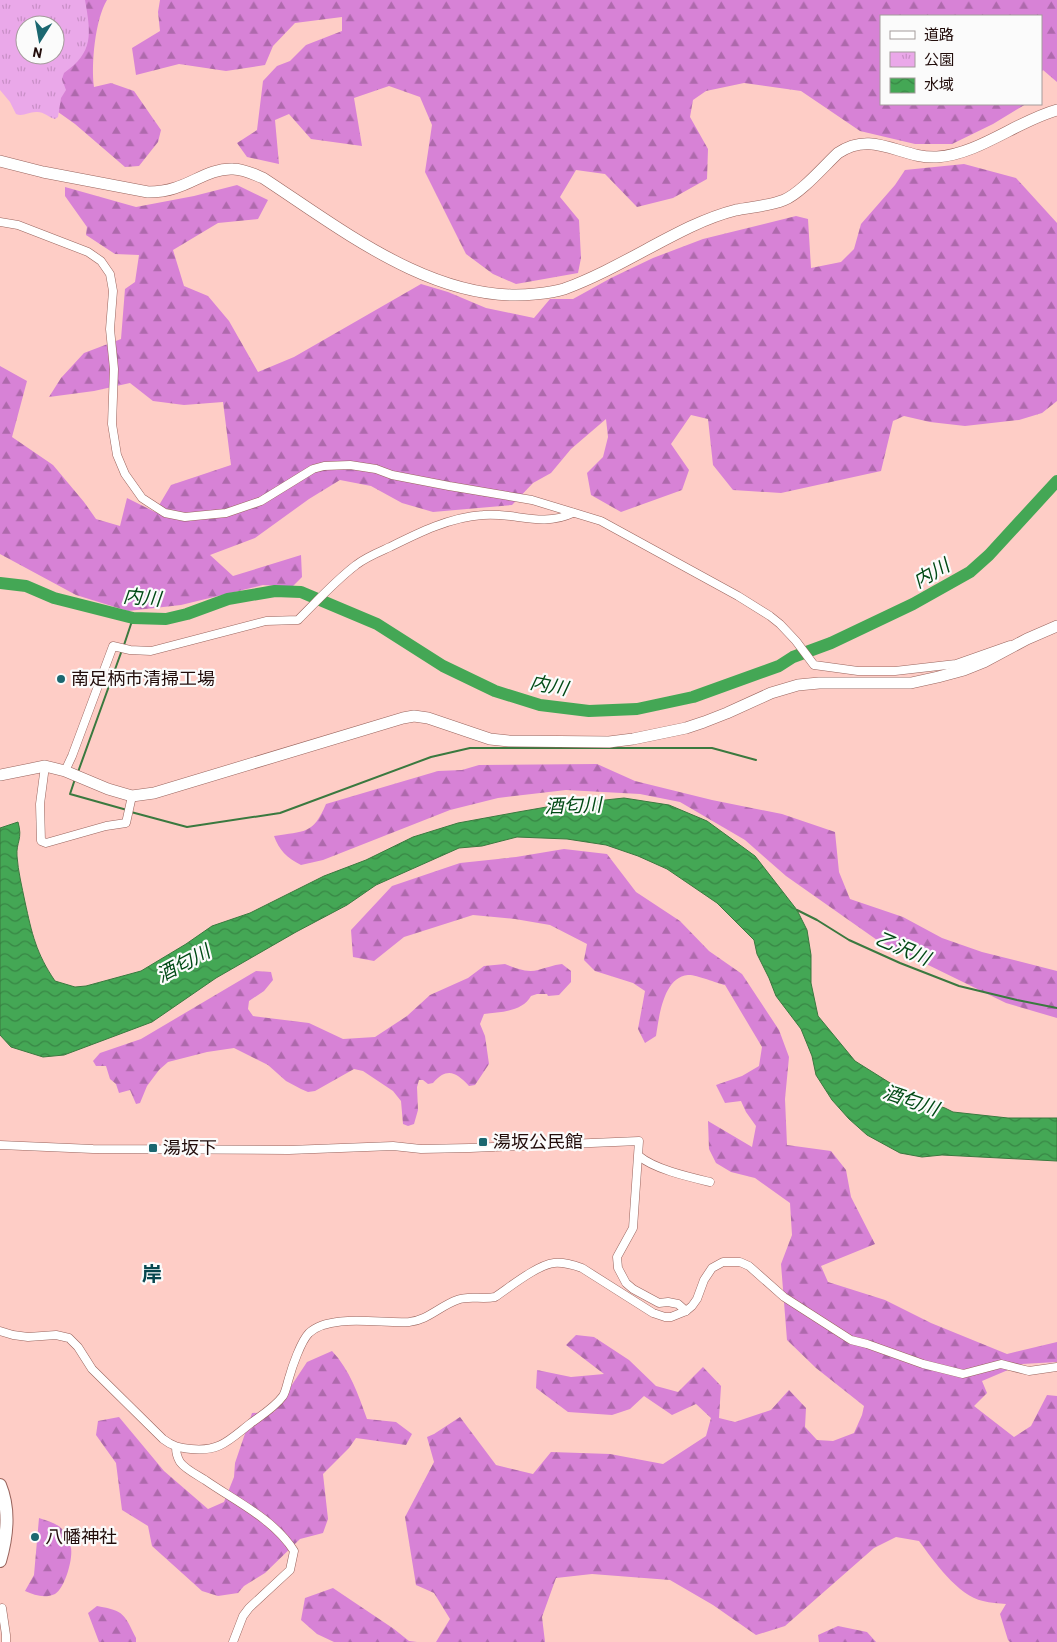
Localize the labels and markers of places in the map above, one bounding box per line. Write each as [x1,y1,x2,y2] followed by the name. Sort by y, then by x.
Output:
[71,667,215,689] place label: 南足柄市清掃工場
[55,673,67,685] marker: 南足柄市清掃工場
[493,1130,583,1152] place label: 湯坂公民館
[163,1136,217,1158] place label: 湯坂下
[477,1136,489,1148] marker: 湯坂公民館
[147,1142,159,1154] marker: 湯坂下
[45,1525,117,1547] place label: 八幡神社
[29,1531,41,1543] marker: 八幡神社

